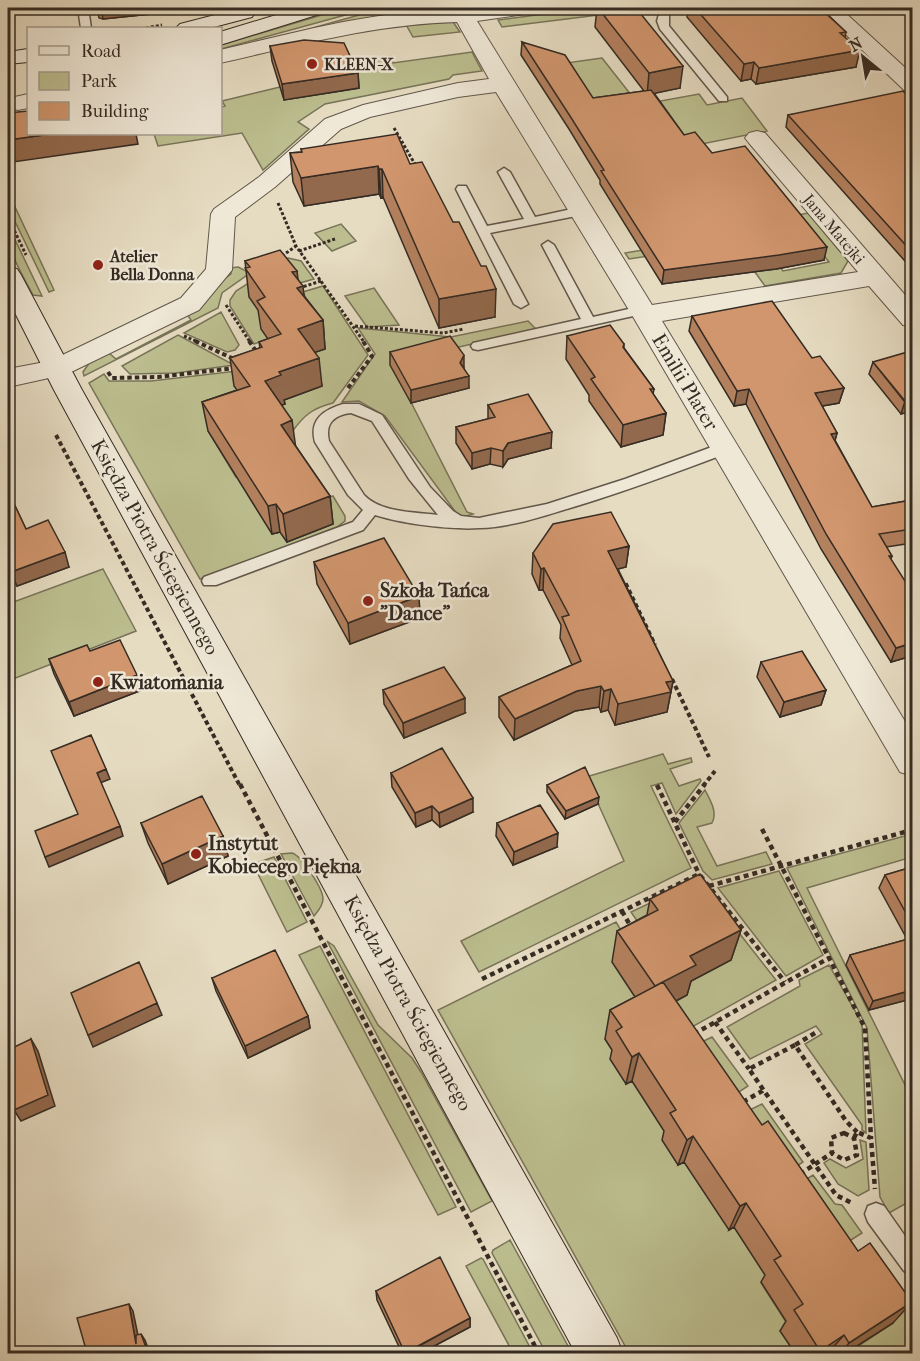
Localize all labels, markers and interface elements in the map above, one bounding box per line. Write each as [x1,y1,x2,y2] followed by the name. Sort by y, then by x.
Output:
[27,27,222,135] legend
[833,27,893,87] north arrow
[846,33,867,56] text: N
[81,41,121,62] text: Road
[324,55,394,74] place label: KLEEN-X
[305,57,319,71] marker: KLEEN-X
[81,71,118,92] text: Park
[81,101,149,122] text: Building
[798,188,869,268] street label: Jana Matejki
[109,247,195,284] place label: Atelier Bella Donna
[91,258,105,272] marker: Atelier Bella Donna
[647,329,723,435] street label: Emilii Plater
[86,435,225,659] street label: Księdza Piotra Ściegiennego
[380,579,490,625] place label: Szkoła Tańca "Dance"
[361,594,375,608] marker: Szkoła Tańca "Dance"
[110,671,224,694] place label: Kwiatomania
[91,675,105,689] marker: Kwiatomania
[208,832,362,879] place label: Instytut Kobiecego Piękna
[189,847,203,861] marker: Instytut Kobiecego Piękna
[339,891,478,1115] street label: Księdza Piotra Ściegiennego

